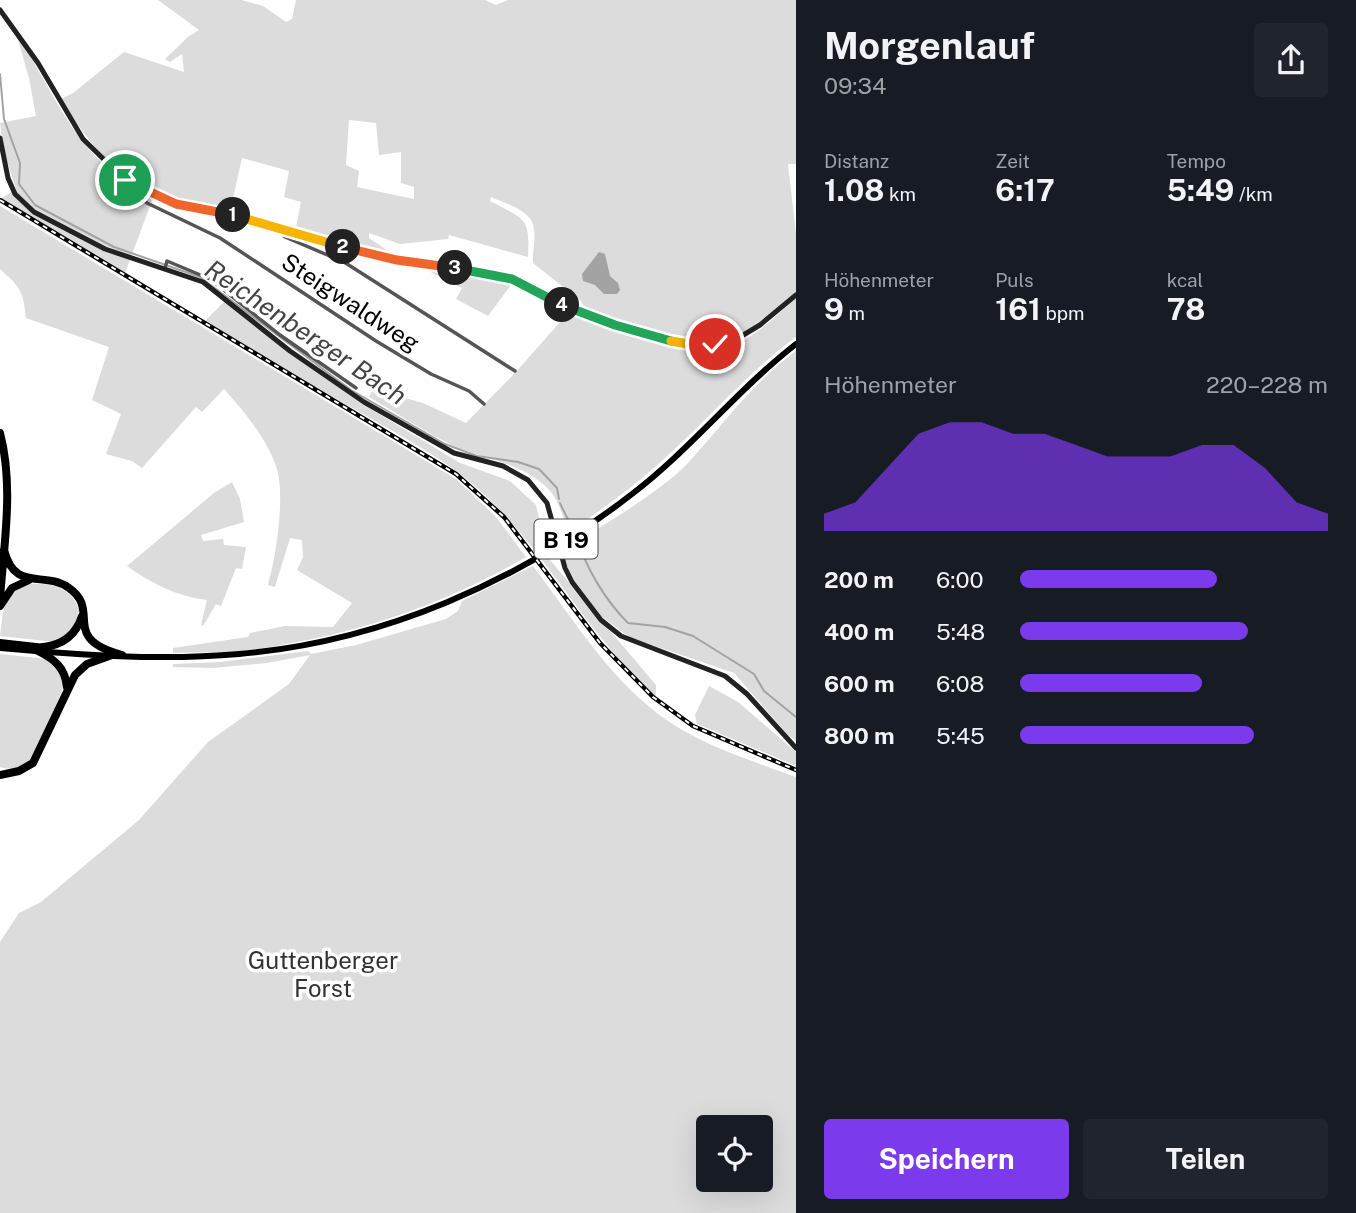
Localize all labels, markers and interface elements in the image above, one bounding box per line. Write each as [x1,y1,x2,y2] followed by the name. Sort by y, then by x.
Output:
[824,23,1035,68] text: Morgenlauf
[1254,23,1328,97] button: share
[824,72,886,99] text: 09:34
[95,150,155,210] pin
[824,150,889,172] text: Distanz
[995,150,1030,172] text: Zeit
[1167,150,1226,172] text: Tempo
[106,161,144,199] icon: arrive
[824,172,884,208] text: 1.08
[995,172,1055,208] text: 6:17
[1167,172,1234,208] text: 5:49
[884,183,916,205] text: km
[1234,183,1273,205] text: /km
[216,198,250,232] pin: 1
[228,203,237,225] text: 1
[326,230,360,264] pin: 2
[336,235,349,257] text: 2
[277,247,425,357] street label: Steigwaldweg
[438,250,472,286] pin: 3
[199,253,413,411] water label: Reichenberger Bach
[448,256,461,278] text: 3
[824,269,934,291] text: Höhenmeter
[995,269,1034,291] text: Puls
[1167,269,1203,291] text: kcal
[544,288,580,322] pin: 4
[824,291,844,327] text: 9
[995,291,1041,327] text: 161
[1167,291,1205,327] text: 78
[555,293,568,315] text: 4
[844,302,865,324] text: m
[1041,302,1085,324] text: bpm
[685,314,745,374] pin
[696,325,734,363] icon: check
[824,371,957,398] text: Höhenmeter
[1206,371,1328,398] text: 220–228 m
[534,520,598,558] road number: B 19
[824,566,894,593] text: 200 m
[936,566,984,593] text: 6:00
[824,618,894,645] text: 400 m
[936,618,985,645] text: 5:48
[824,670,894,697] text: 600 m
[936,670,984,697] text: 6:08
[824,722,895,749] text: 800 m
[936,722,985,749] text: 5:45
[248,946,398,1002] park label: Guttenberger Forst
[696,1115,773,1192] map controls
[696,1115,773,1192] button: locate
[824,1119,1069,1199] button: Speichern
[1083,1119,1328,1199] button: Teilen

